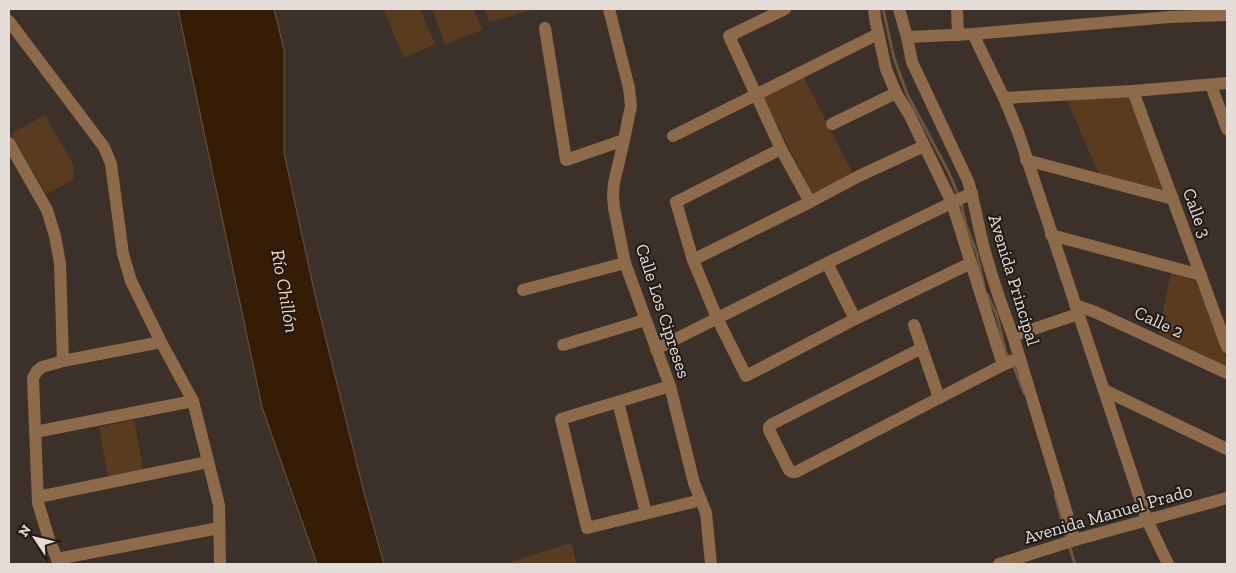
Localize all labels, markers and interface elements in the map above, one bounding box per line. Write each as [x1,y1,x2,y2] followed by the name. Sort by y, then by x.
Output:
[1178,185,1216,241] street label: Calle 3
[984,212,1044,349] street label: Avenida Principal
[631,241,695,381] street label: Calle Los Cipreses
[266,248,304,334] water label: Río Chillón
[1131,301,1187,343] street label: Calle 2
[1021,479,1195,549] street label: Avenida Manuel Prado
[10,513,60,563] north arrow
[15,521,35,540] text: N

